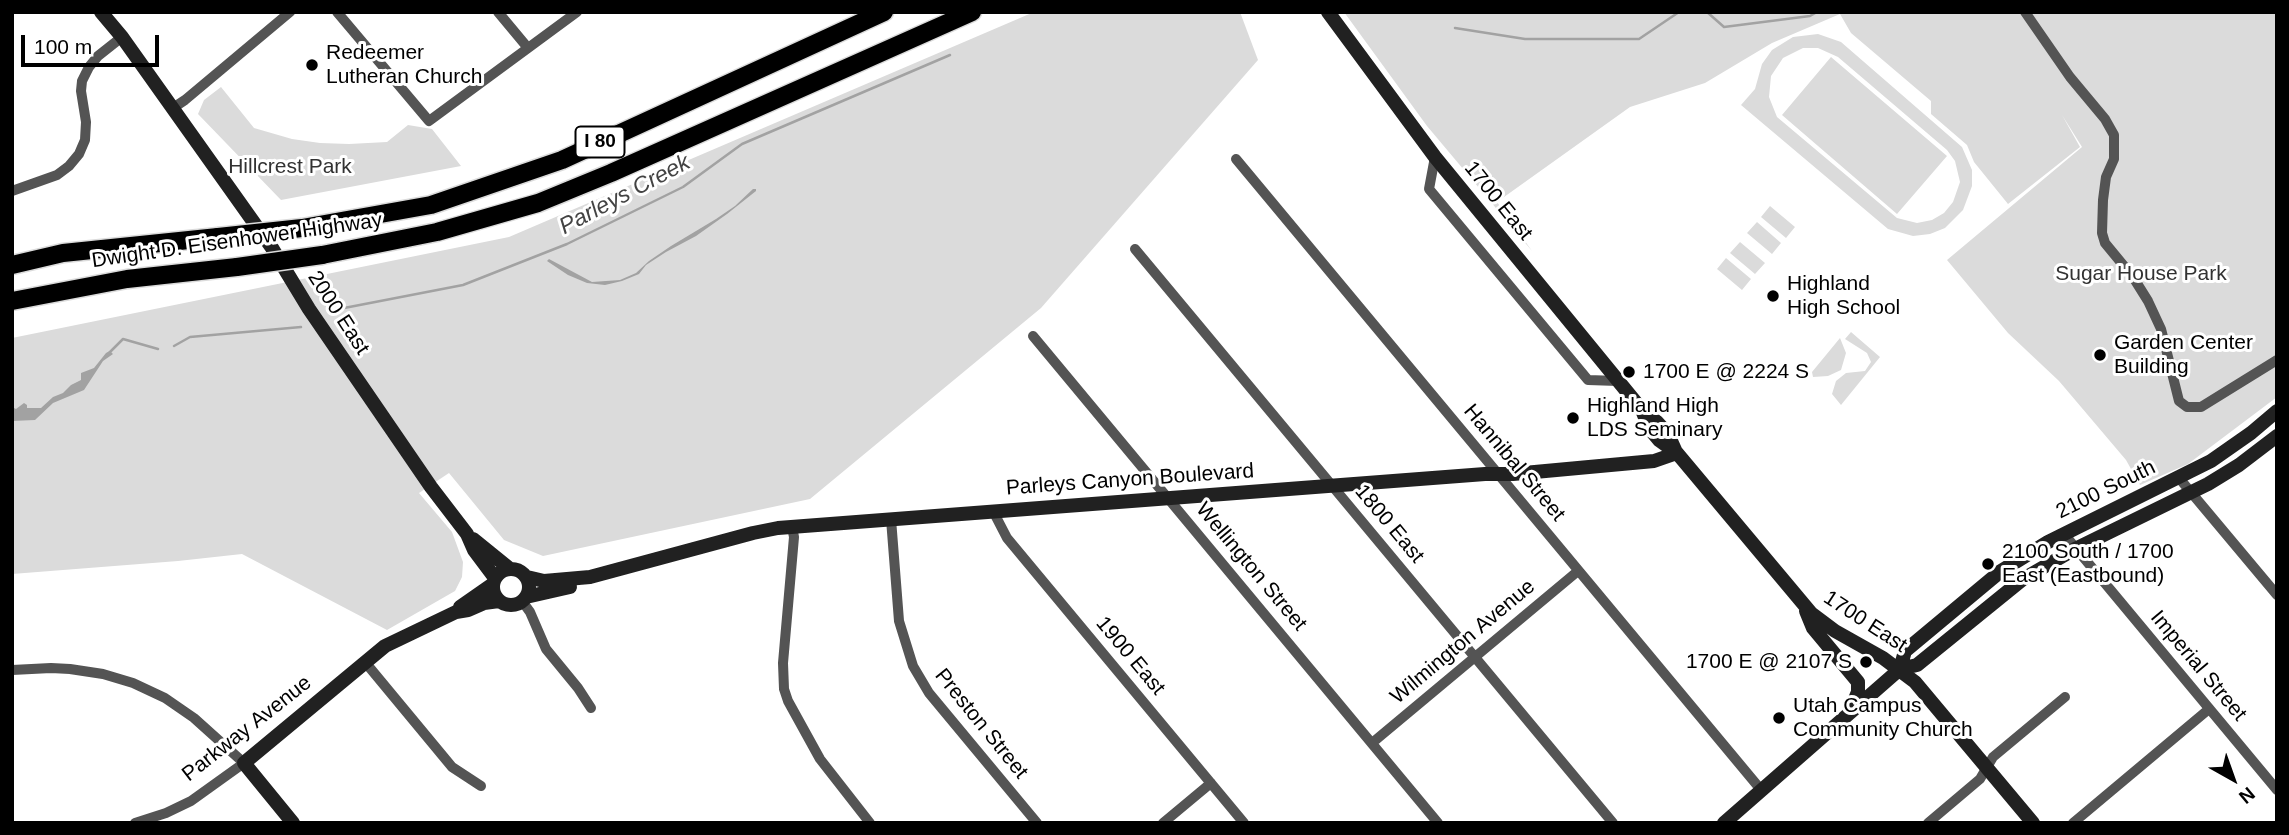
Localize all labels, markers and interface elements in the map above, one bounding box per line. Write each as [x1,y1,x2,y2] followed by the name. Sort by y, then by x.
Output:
[24,21,163,65] scale bar
[34,35,92,58] text: 100 m
[326,40,482,90] place label: Redeemer Lutheran Church
[304,57,320,73] marker: Redeemer Lutheran Church
[576,126,624,158] road number: I 80
[555,149,695,241] water label: Parleys Creek
[228,154,352,180] park label: Hillcrest Park
[1458,156,1538,246] street label: 1700 East
[90,208,384,274] street label: Dwight D. Eisenhower Highway
[2055,261,2227,287] park label: Sugar House Park
[302,266,374,360] street label: 2000 East
[1787,271,1900,321] place label: Highland High School
[1765,288,1781,304] marker: Highland High School
[2114,330,2253,380] place label: Garden Center Building
[2092,347,2108,363] marker: Garden Center Building
[1643,359,1809,385] place label: 1700 E @ 2224 S
[1621,364,1637,380] marker: 1700 E @ 2224 S
[1587,393,1722,443] place label: Highland High LDS Seminary
[1458,399,1570,527] street label: Hannibal Street
[1565,410,1581,426] marker: Highland High LDS Seminary
[2052,455,2160,525] street label: 2100 South
[1005,459,1255,501] street label: Parleys Canyon Boulevard
[1349,480,1429,568] street label: 1800 East
[1190,498,1312,636] street label: Wellington Street
[2002,539,2174,589] place label: 2100 South / 1700 East (Eastbound)
[1980,556,1996,572] marker: 2100 South / 1700 East (Eastbound)
[1386,574,1540,710] street label: Wilmington Avenue
[1818,586,1912,658] street label: 1700 East
[2144,606,2252,726] street label: Imperial Street
[1090,612,1170,700] street label: 1900 East
[1686,649,1852,675] place label: 1700 E @ 2107 S
[1858,654,1874,670] marker: 1700 E @ 2107 S
[929,664,1033,784] street label: Preston Street
[177,671,317,787] street label: Parkway Avenue
[1793,693,1973,743] place label: Utah Campus Community Church
[1771,710,1787,726] marker: Utah Campus Community Church
[2198,744,2268,814] north arrow
[2235,783,2259,808] text: N

